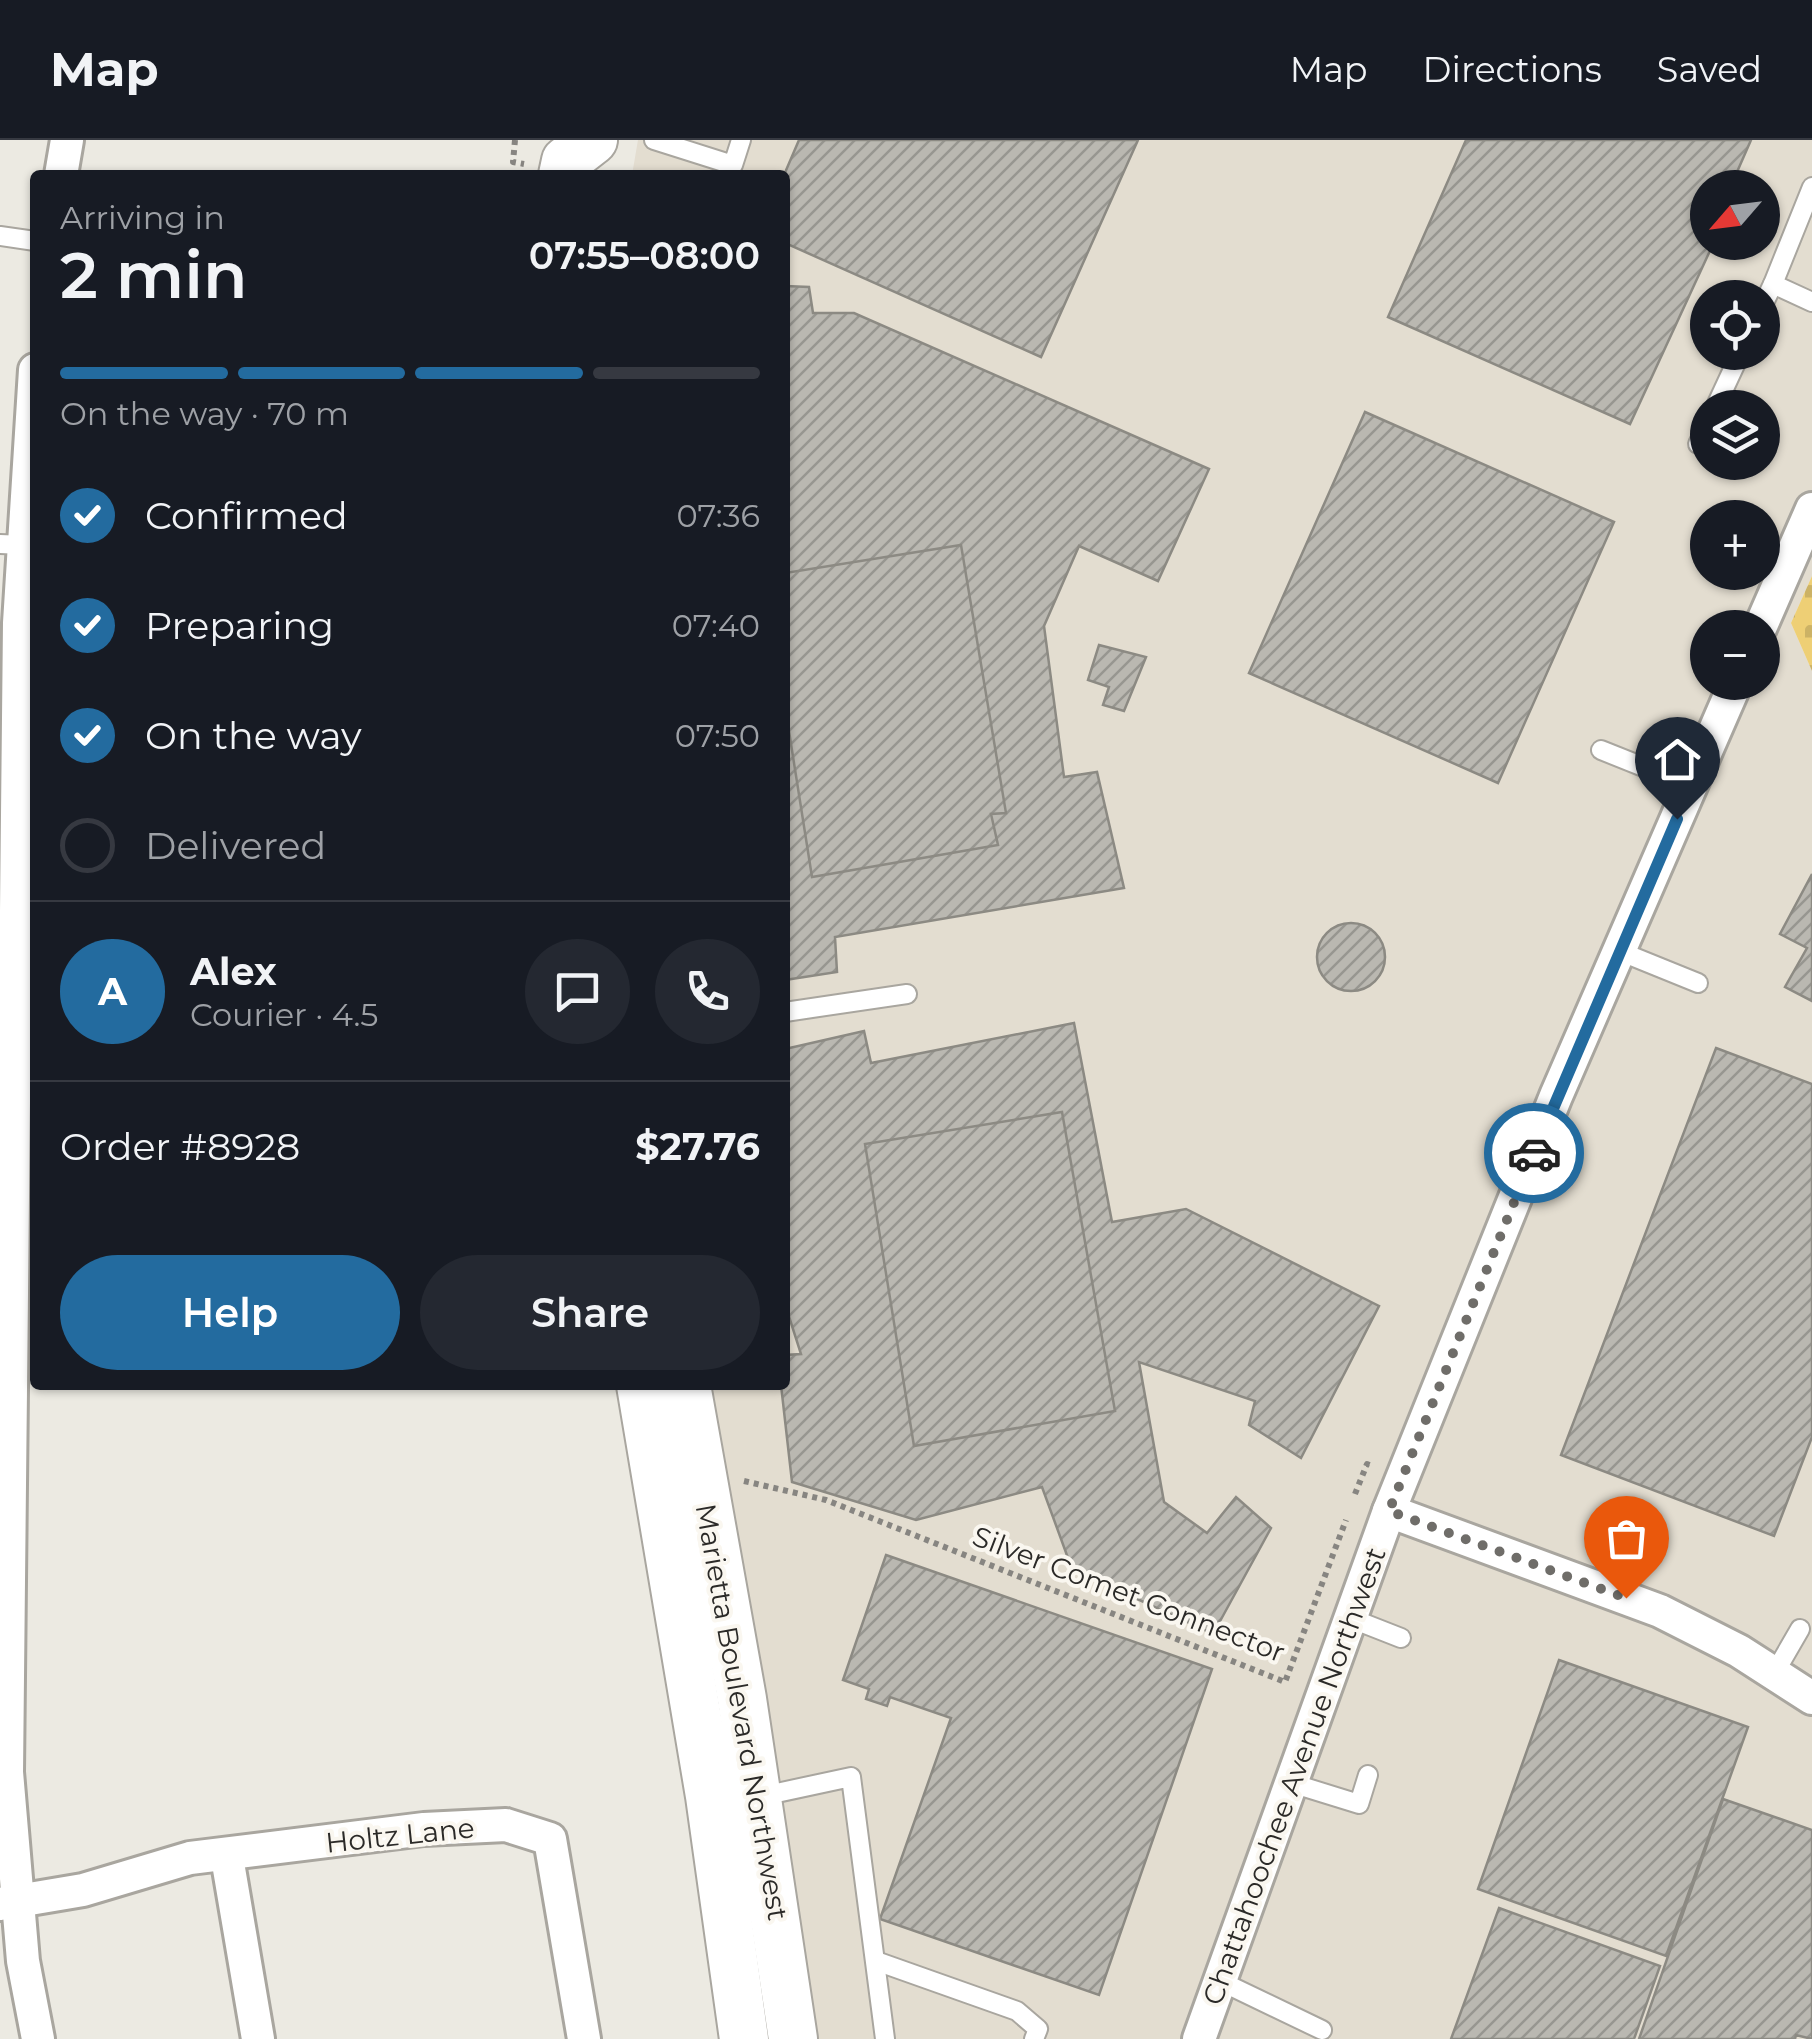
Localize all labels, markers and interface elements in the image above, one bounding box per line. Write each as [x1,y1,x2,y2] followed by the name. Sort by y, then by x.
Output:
[50,40,159,98] text: Map
[1290,48,1368,91] text: Map
[1423,48,1602,91] text: Directions
[1657,48,1762,91] text: Saved
[1690,170,1780,260] north arrow
[1690,170,1780,700] map controls
[60,198,225,237] text: Arriving in
[529,232,760,279] text: 07:55–08:00
[60,235,248,314] text: 2 min
[1690,280,1780,370] button: locate
[1690,390,1780,480] button: layers
[60,394,349,433] text: On the way · 70 m
[60,488,115,543] icon: check
[145,492,348,539] text: Confirmed
[677,496,760,535] text: 07:36
[1690,500,1780,590] button: +
[60,598,115,653] icon: check
[145,602,334,649] text: Preparing
[672,606,760,645] text: 07:40
[1690,610,1780,700] button: −
[60,708,115,763] icon: check
[145,712,362,759] text: On the way
[675,716,760,755] text: 07:50
[1635,717,1720,820] pin
[1650,732,1705,787] icon: home
[145,822,326,869] text: Delivered
[525,939,630,1044] button: chat
[655,939,760,1044] button: phone
[190,948,277,995] text: Alex
[98,968,127,1015] text: A
[190,995,378,1034] text: Courier · 4.5
[1484,1103,1584,1203] courier
[60,1123,300,1170] text: Order #8928
[635,1123,760,1170] text: $27.76
[1507,1126,1562,1181] icon: car
[60,1255,400,1370] button: Help
[420,1255,760,1370] button: Share
[1584,1496,1669,1599] pin
[689,1501,795,1923] street label: Marietta Boulevard Northwest
[1599,1511,1654,1566] icon: bag
[968,1519,1290,1669] street label: Silver Comet Connector
[1195,1543,1393,2009] street label: Chattahoochee Avenue Northwest
[324,1810,476,1860] street label: Holtz Lane

